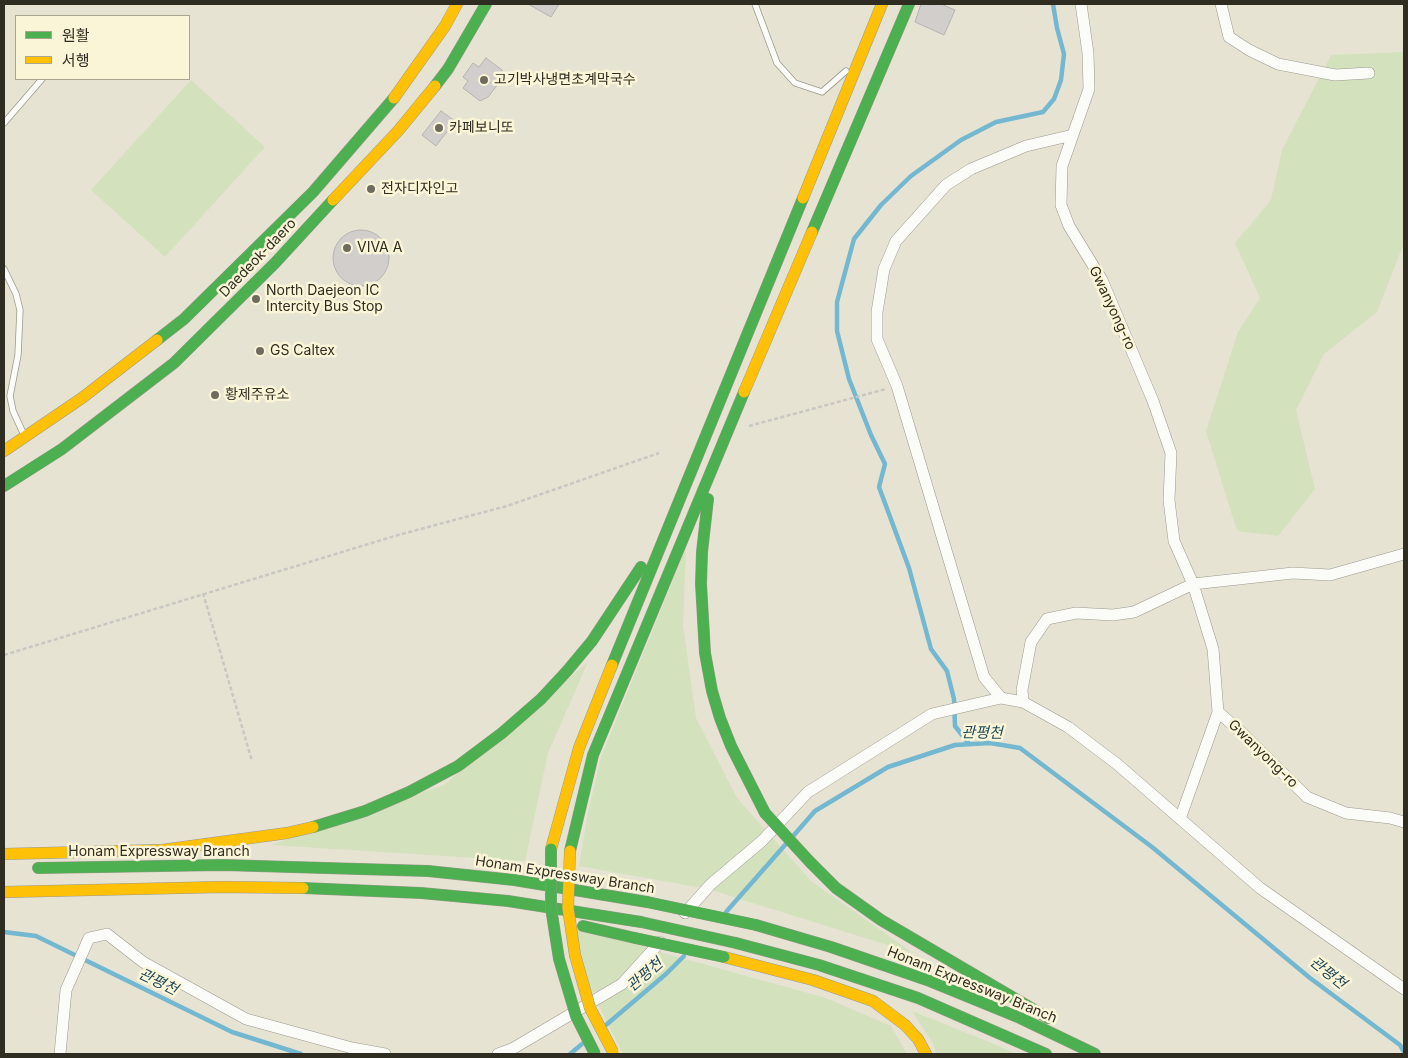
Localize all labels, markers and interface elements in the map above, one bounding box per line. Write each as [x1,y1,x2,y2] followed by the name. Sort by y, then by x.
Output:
[15,15,190,80] legend
[62,26,90,45] text: 원활
[62,51,90,70] text: 서행
[494,72,636,88] place label: 고기박사냉면초계막국수
[478,74,490,86] marker: 고기박사냉면초계막국수
[449,120,513,136] place label: 카페보니또
[433,122,445,134] marker: 카페보니또
[381,181,458,197] place label: 전자디자인고
[365,183,377,195] marker: 전자디자인고
[216,215,300,301] street label: Daedeok-daero
[357,240,402,256] place label: VIVA A
[341,242,353,254] marker: VIVA A
[1085,263,1139,353] street label: Gwanyong-ro
[266,283,383,316] place label: North Daejeon IC Intercity Bus Stop
[250,293,262,305] marker: North Daejeon IC Intercity Bus Stop
[270,343,335,359] place label: GS Caltex
[254,345,266,357] marker: GS Caltex
[225,387,289,403] place label: 황제주유소
[209,389,221,401] marker: 황제주유소
[1225,717,1301,791] street label: Gwanyong-ro
[961,724,1003,742] water label: 관평천
[68,844,250,860] street label: Honam Expressway Branch
[474,853,656,897] street label: Honam Expressway Branch
[885,943,1059,1027] street label: Honam Expressway Branch
[1306,953,1350,993] water label: 관평천
[623,955,667,995] water label: 관평천
[135,965,181,999] water label: 관평천

